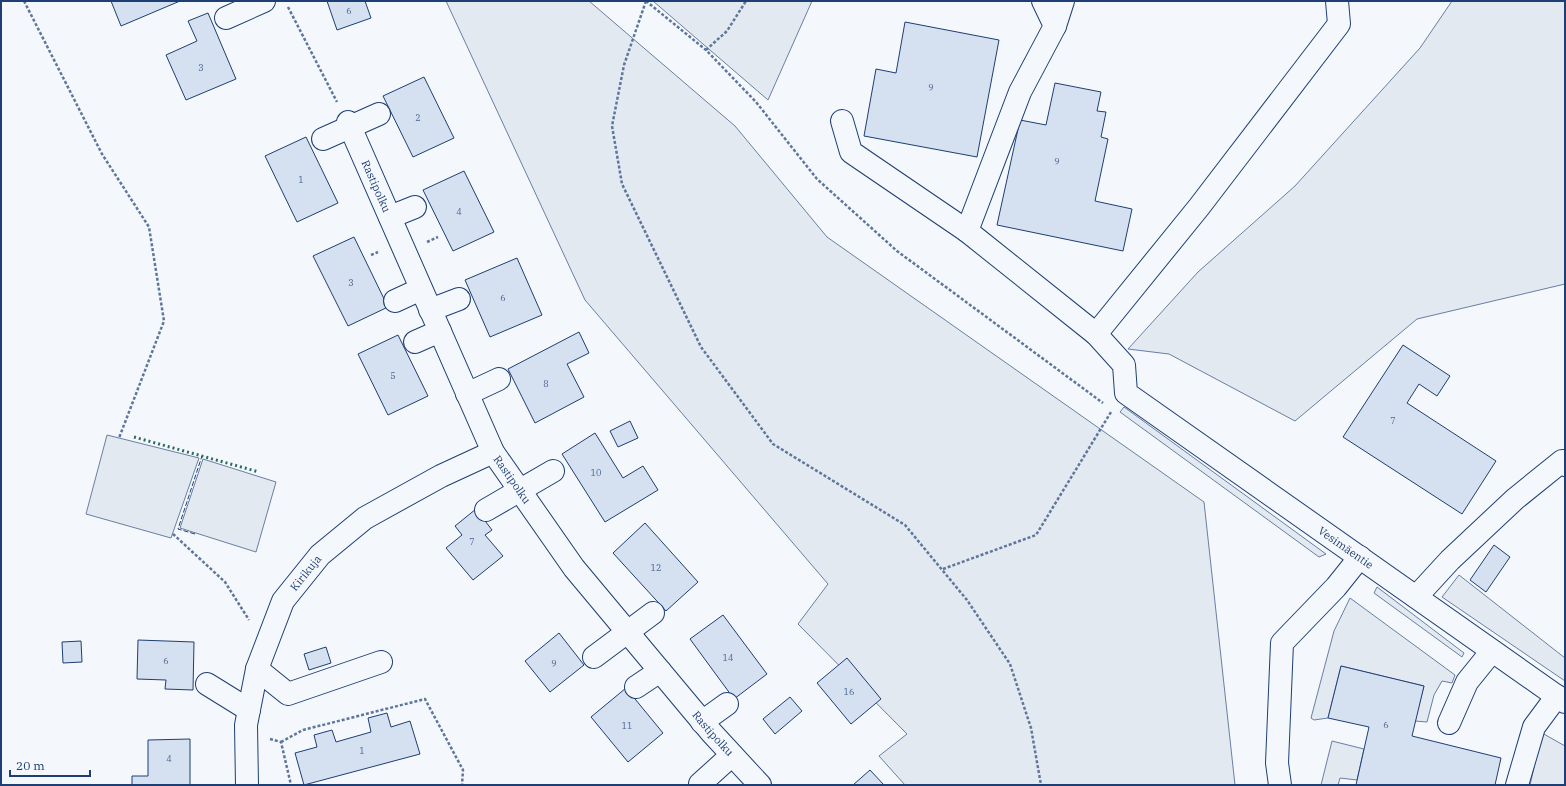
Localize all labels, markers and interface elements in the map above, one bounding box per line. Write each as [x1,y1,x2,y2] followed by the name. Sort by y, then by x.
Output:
[346,5,352,16] house number: 6
[198,62,204,73] house number: 3
[928,82,934,93] house number: 9
[415,112,421,123] house number: 2
[1054,156,1060,167] house number: 9
[359,158,394,215] street label: Rastipolku
[298,174,304,185] house number: 1
[456,206,462,217] house number: 4
[348,277,354,288] house number: 3
[500,292,506,303] house number: 6
[390,370,396,381] house number: 5
[543,378,549,389] house number: 8
[1390,415,1396,426] house number: 7
[491,453,534,506] street label: Rastipolku
[591,467,601,478] house number: 10
[1316,524,1376,572] street label: Vesimäentie
[469,536,475,547] house number: 7
[287,552,324,594] street label: Kirikuja
[651,562,661,573] house number: 12
[723,652,733,663] house number: 14
[163,655,169,666] house number: 6
[551,658,557,669] house number: 9
[844,686,854,697] house number: 16
[689,708,737,759] street label: Rastipolku
[1383,719,1389,730] house number: 6
[622,720,632,731] house number: 11
[359,745,365,756] house number: 1
[10,752,90,778] scale bar
[166,753,172,764] house number: 4
[16,758,45,773] text: 20 m

